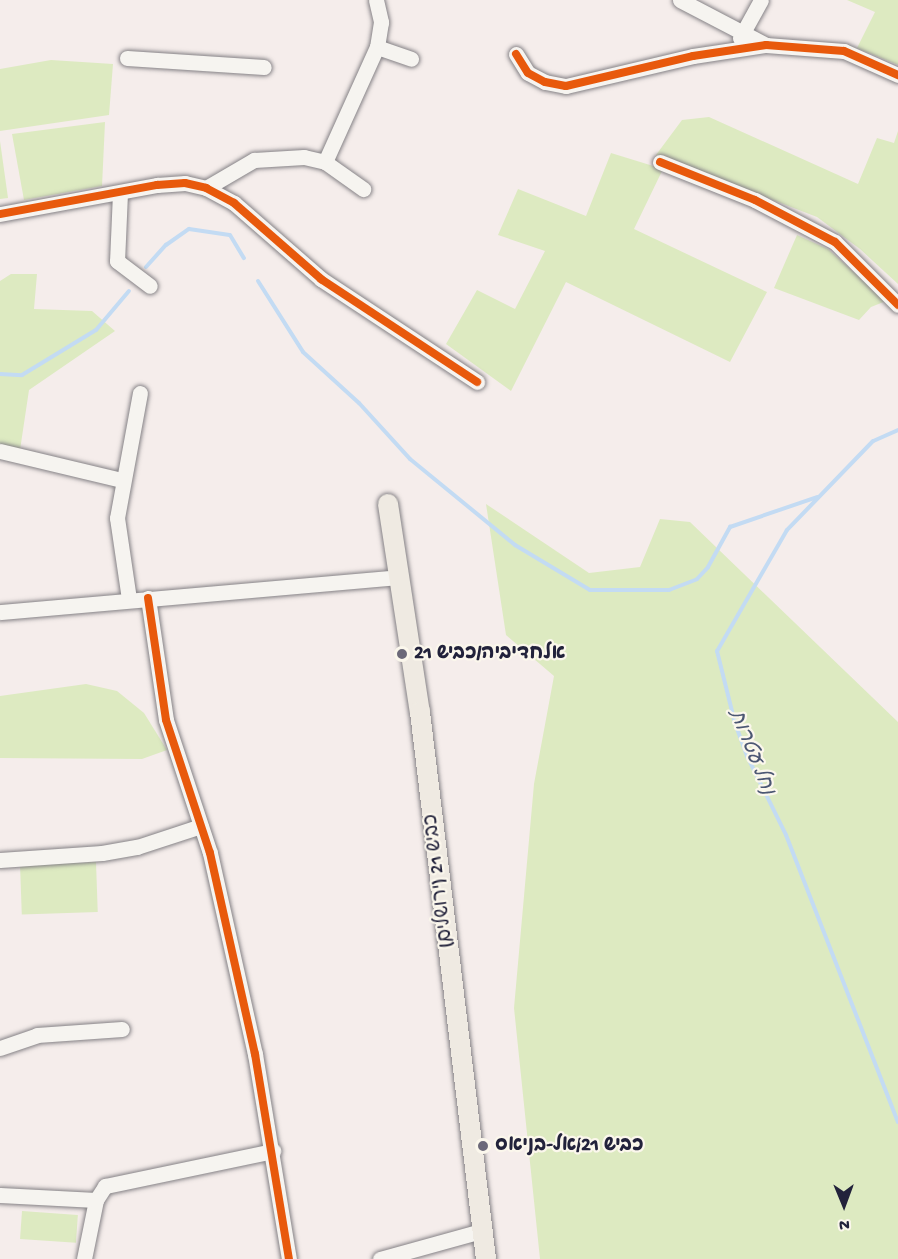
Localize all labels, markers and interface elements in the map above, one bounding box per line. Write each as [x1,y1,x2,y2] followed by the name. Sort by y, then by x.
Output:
[414,642,565,666] place label: אלחדיביה/כביש 21
[395,647,409,661] marker: אלחדיביה/כביש 21
[722,707,778,799] water label: נחל עטרות
[420,813,460,949] street label: כביש 21 (ירושלים)
[495,1134,644,1158] place label: כביש 21/אל-בניאס
[476,1139,490,1153] marker: כביש 21/אל-בניאס
[814,1175,874,1235] north arrow
[839,1214,850,1233] text: N

